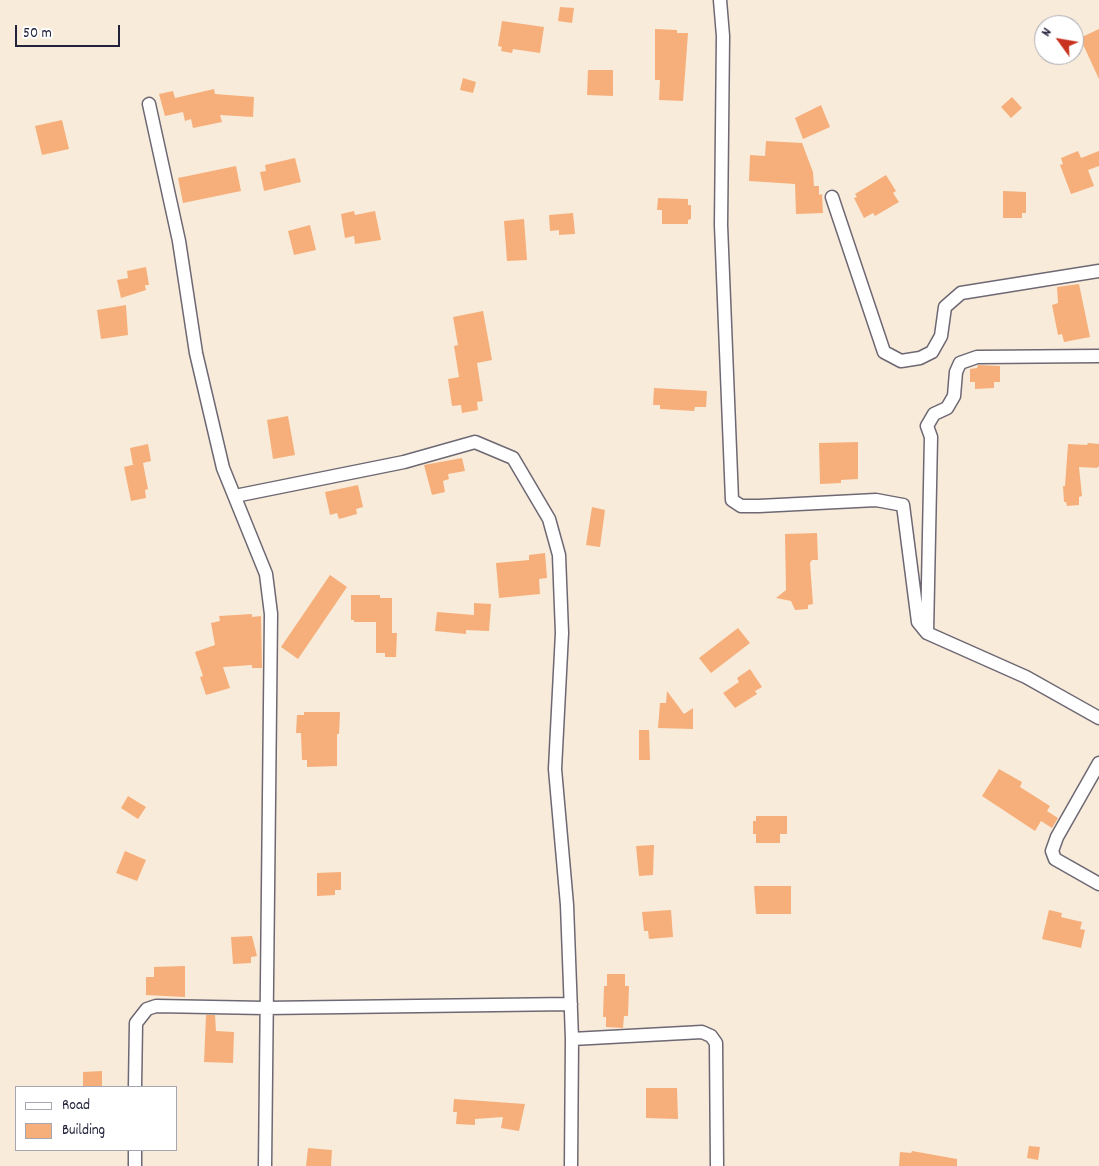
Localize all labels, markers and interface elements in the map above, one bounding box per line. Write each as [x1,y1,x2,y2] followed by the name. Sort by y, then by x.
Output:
[18,15,122,47] scale bar
[1034,15,1084,65] north arrow
[23,23,52,45] text: 50 m
[1037,24,1057,41] text: N
[15,1086,178,1151] legend
[62,1095,90,1117] text: Road
[62,1120,105,1142] text: Building

